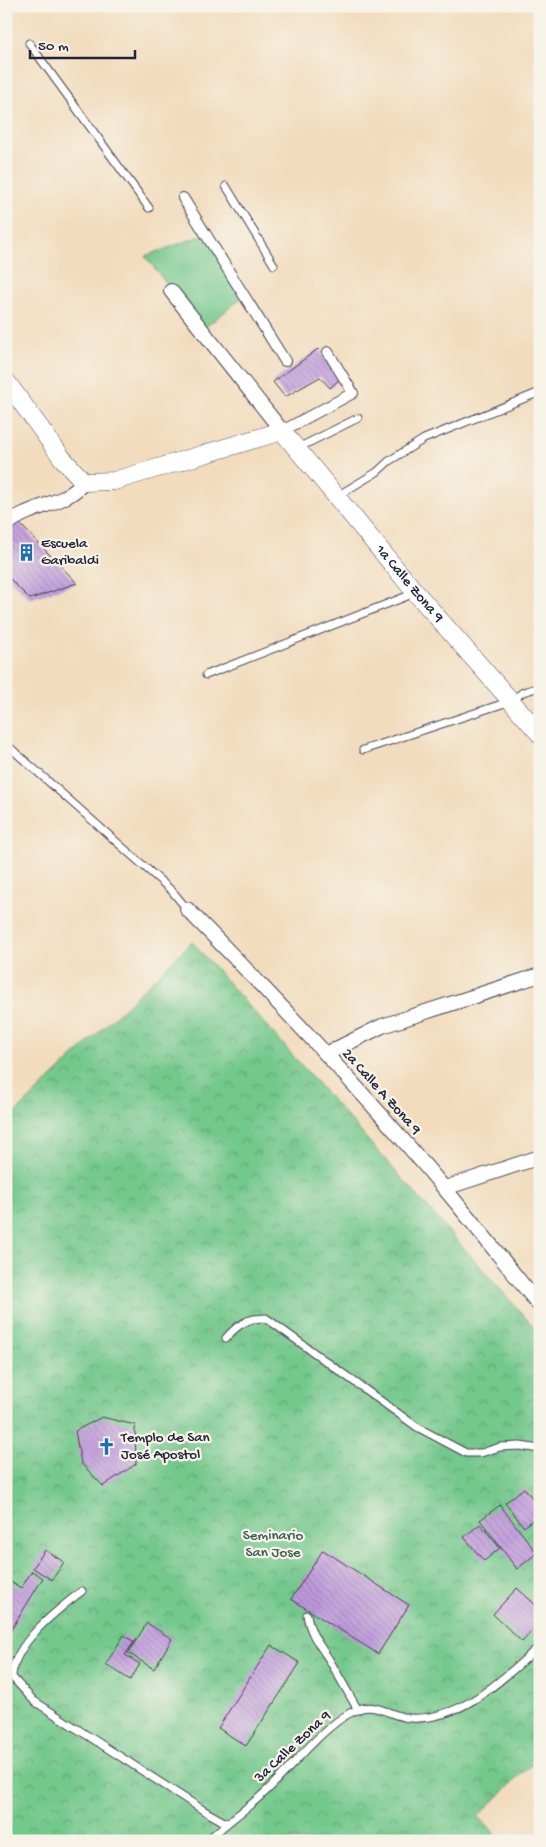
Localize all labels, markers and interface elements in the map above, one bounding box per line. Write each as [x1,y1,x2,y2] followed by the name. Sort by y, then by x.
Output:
[30,28,135,60] scale bar
[38,38,69,56] text: 50 m
[41,535,99,570] place label: Escuela Garibaldi
[370,541,447,627] street label: 1a Calle Zona 9
[17,543,37,563] building icon: Escuela Garibaldi
[338,1045,425,1139] street label: 2a Calle A Zona 9
[120,1429,210,1464] place label: Templo de San José Apostol
[97,1437,117,1457] church icon: Templo de San José Apostol
[243,1527,303,1562] park label: Seminario San Jose
[250,1707,335,1788] street label: 3a Calle Zona 9

